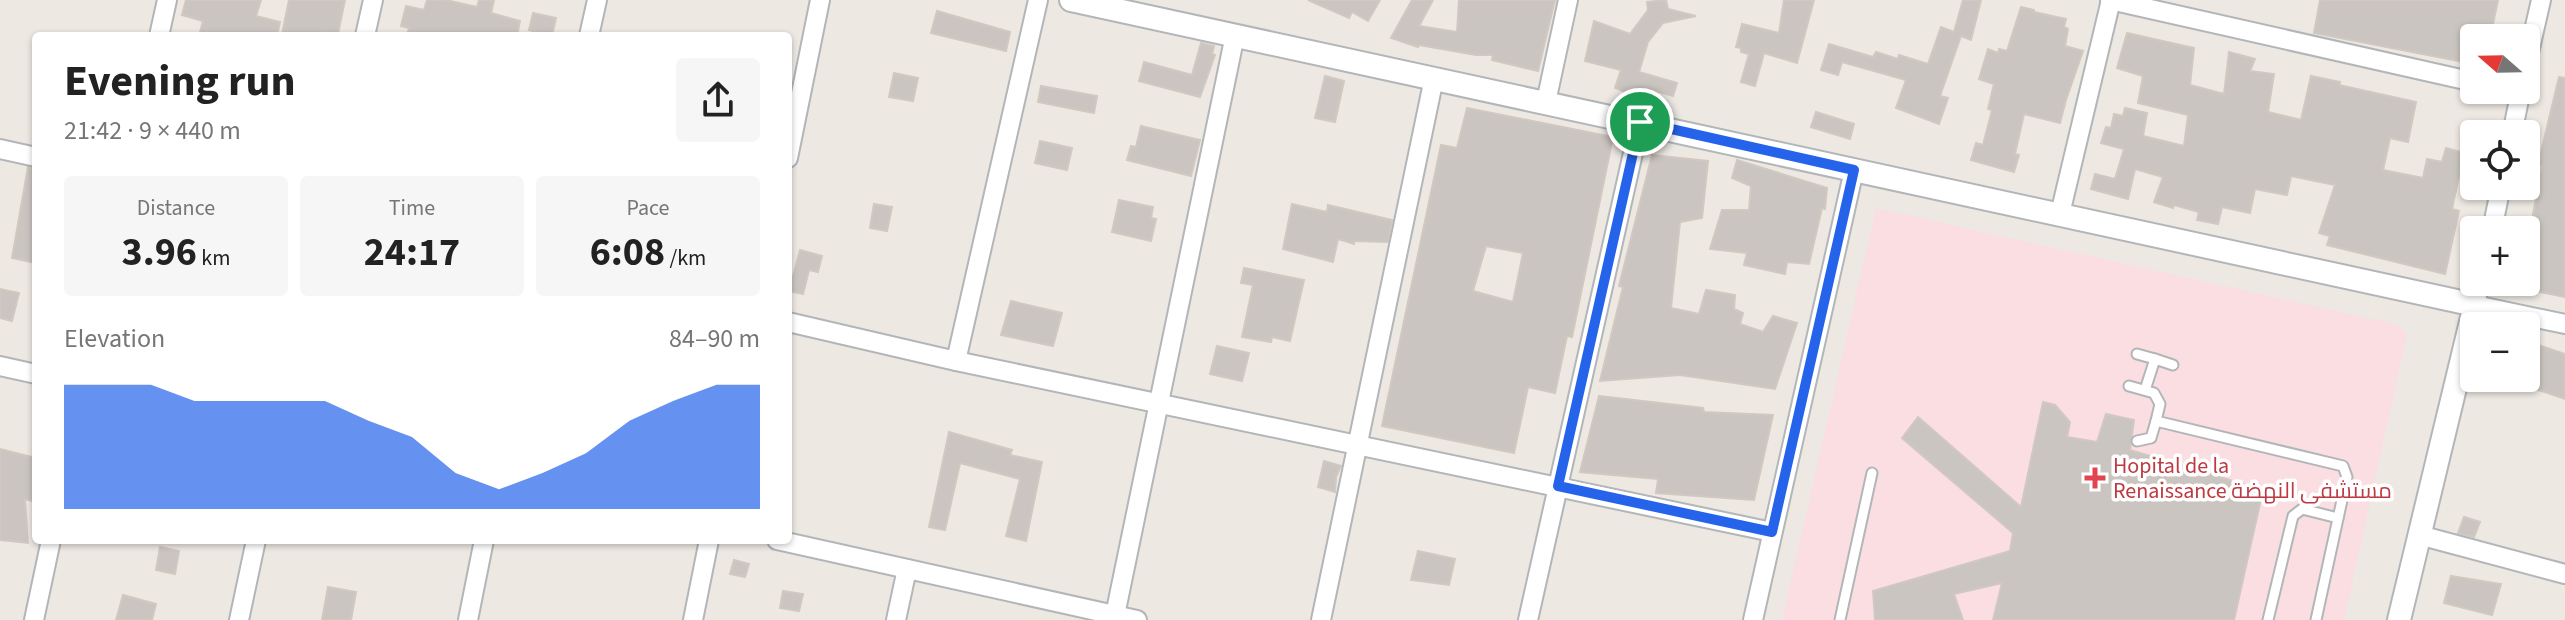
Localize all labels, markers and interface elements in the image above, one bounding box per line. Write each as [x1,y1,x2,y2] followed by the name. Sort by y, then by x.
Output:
[2460,24,2540,104] north arrow
[2460,24,2540,392] map controls
[64,50,296,113] text: Evening run
[676,58,760,142] button: share
[1606,88,1674,156] pin
[1618,100,1662,144] icon: arrive
[64,112,241,149] text: 21:42 · 9 × 440 m
[2460,120,2540,200] button: locate
[137,192,215,224] text: Distance
[389,192,435,224] text: Time
[626,192,670,224] text: Pace
[2460,216,2540,296] button: +
[122,224,197,281] text: 3.96
[364,224,460,281] text: 24:17
[590,224,665,281] text: 6:08
[197,242,230,274] text: km
[665,242,706,274] text: /km
[2460,312,2540,392] button: −
[64,320,165,357] text: Elevation
[669,320,760,357] text: 84–90 m
[2113,450,2392,507] place label: Hopital de la Renaissance مستشفى النهضة
[2084,467,2106,489] marker: Hopital de la Renaissance مستشفى النهضة

